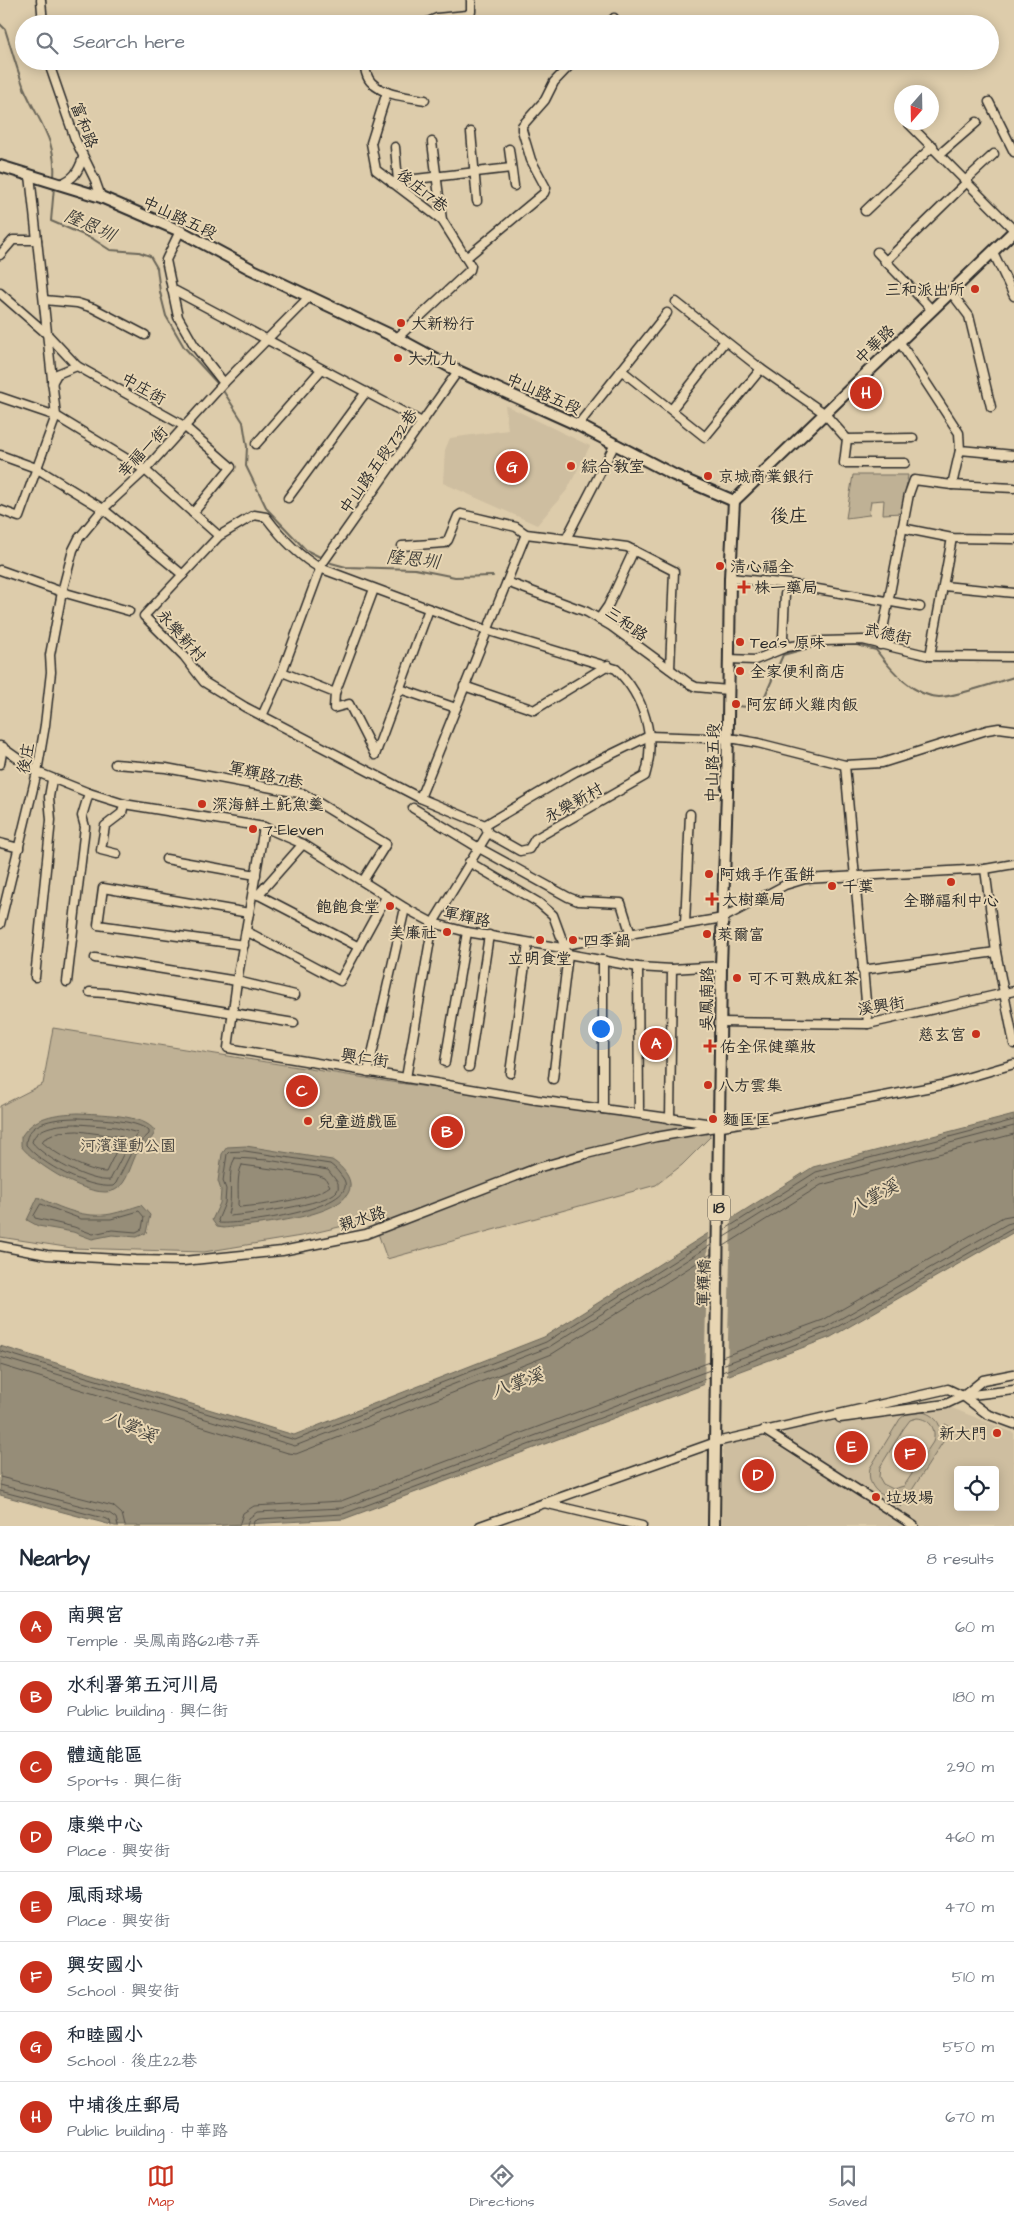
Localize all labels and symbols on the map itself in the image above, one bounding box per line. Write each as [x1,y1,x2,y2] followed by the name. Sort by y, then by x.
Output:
[894,85,939,130] north arrow
[65,99,103,152] street label: 富和路
[392,164,453,218] street label: 後庄17巷
[139,191,220,245] street label: 中山路五段
[60,203,121,249] water label: 隆恩圳
[885,279,965,301] place label: 三和派出所
[969,283,981,295] marker: 三和派出所
[411,313,475,335] place label: 大新粉行
[395,317,407,329] marker: 大新粉行
[850,320,900,369] street label: 中華路
[408,348,456,370] place label: 大九九
[392,352,404,364] marker: 大九九
[117,368,170,410] street label: 中庄街
[503,368,585,420] street label: 中山路五段
[850,374,882,412] pin: H
[334,405,423,518] street label: 中山路五段732巷
[113,421,173,482] street label: 幸福一街
[496,448,528,486] pin: G
[581,456,645,478] place label: 綜合教室
[565,460,577,472] marker: 綜合教室
[718,466,814,488] place label: 京城商業銀行
[702,470,714,482] marker: 京城商業銀行
[770,503,808,530] district label: 後庄
[385,544,443,575] water label: 隆恩圳
[730,556,794,578] place label: 清心福全
[714,560,726,572] marker: 清心福全
[754,577,818,599] place label: 株一藥局
[738,581,750,593] marker: 株一藥局
[600,601,652,647] street label: 三和路
[152,605,211,667] street label: 永樂新村
[862,618,914,650] street label: 武德街
[750,632,826,654] place label: Tea's 原味
[734,636,746,648] marker: Tea's 原味
[750,661,846,683] place label: 全家便利商店
[734,665,746,677] marker: 全家便利商店
[746,694,858,716] place label: 阿宏師火雞肉飯
[730,698,742,710] marker: 阿宏師火雞肉飯
[701,723,725,803] street label: 中山路五段
[12,740,40,776] street label: 後庄
[226,756,305,794] street label: 軍輝路71巷
[540,778,607,828] street label: 永樂新村
[212,794,324,816] place label: 深海鮮土魠魚羹
[196,798,208,810] marker: 深海鮮土魠魚羹
[263,819,323,841] place label: 7-Eleven
[247,823,259,835] marker: 7-Eleven
[719,864,815,886] place label: 阿娥手作蛋餅
[703,868,715,880] marker: 阿娥手作蛋餅
[842,876,874,898] place label: 千葉
[945,876,957,888] marker: 全聯福利中心
[826,880,838,892] marker: 千葉
[722,889,786,911] place label: 大樹藥局
[903,890,999,912] place label: 全聯福利中心
[706,893,718,905] marker: 大樹藥局
[316,896,380,918] place label: 飽飽食堂
[384,900,396,912] marker: 飽飽食堂
[441,901,493,933] street label: 軍輝路
[389,922,437,944] place label: 美廉社
[717,924,765,946] place label: 萊爾富
[441,926,453,938] marker: 美廉社
[701,928,713,940] marker: 萊爾富
[583,930,631,952] place label: 四季鍋
[534,934,546,946] marker: 立明食堂
[567,934,579,946] marker: 四季鍋
[508,948,572,970] place label: 立明食堂
[695,967,719,1031] street label: 吳鳳南路
[747,968,859,990] place label: 可不可熟成紅茶
[731,972,743,984] marker: 可不可熟成紅茶
[856,991,907,1021] street label: 溪興街
[588,1016,614,1042] your location
[918,1024,966,1046] place label: 慈玄宮
[640,1025,672,1063] pin: A
[970,1028,982,1040] marker: 慈玄宮
[720,1036,816,1058] place label: 佑全保健藥妝
[704,1040,716,1052] marker: 佑全保健藥妝
[339,1043,390,1073] street label: 興仁街
[286,1072,318,1110] pin: C
[718,1075,782,1097] place label: 八方雲集
[702,1079,714,1091] marker: 八方雲集
[723,1109,771,1131] place label: 麵匡匡
[318,1111,398,1133] place label: 兒童遊戲區
[431,1113,463,1151] pin: B
[707,1113,719,1125] marker: 麵匡匡
[302,1115,314,1127] marker: 兒童遊戲區
[80,1135,176,1157] park label: 河濱運動公園
[844,1173,904,1221] water label: 八掌溪
[708,1196,730,1220] road number: 18
[336,1201,389,1237] street label: 親水路
[693,1259,715,1307] street label: 軍輝橋
[488,1362,548,1404] water label: 八掌溪
[101,1404,161,1449] water label: 八掌溪
[939,1423,987,1445] place label: 新大門
[991,1427,1003,1439] marker: 新大門
[836,1428,868,1466] pin: E
[894,1435,926,1473] pin: F
[742,1456,774,1494] pin: D
[886,1487,934,1509] place label: 垃圾場
[870,1491,882,1503] marker: 垃圾場

